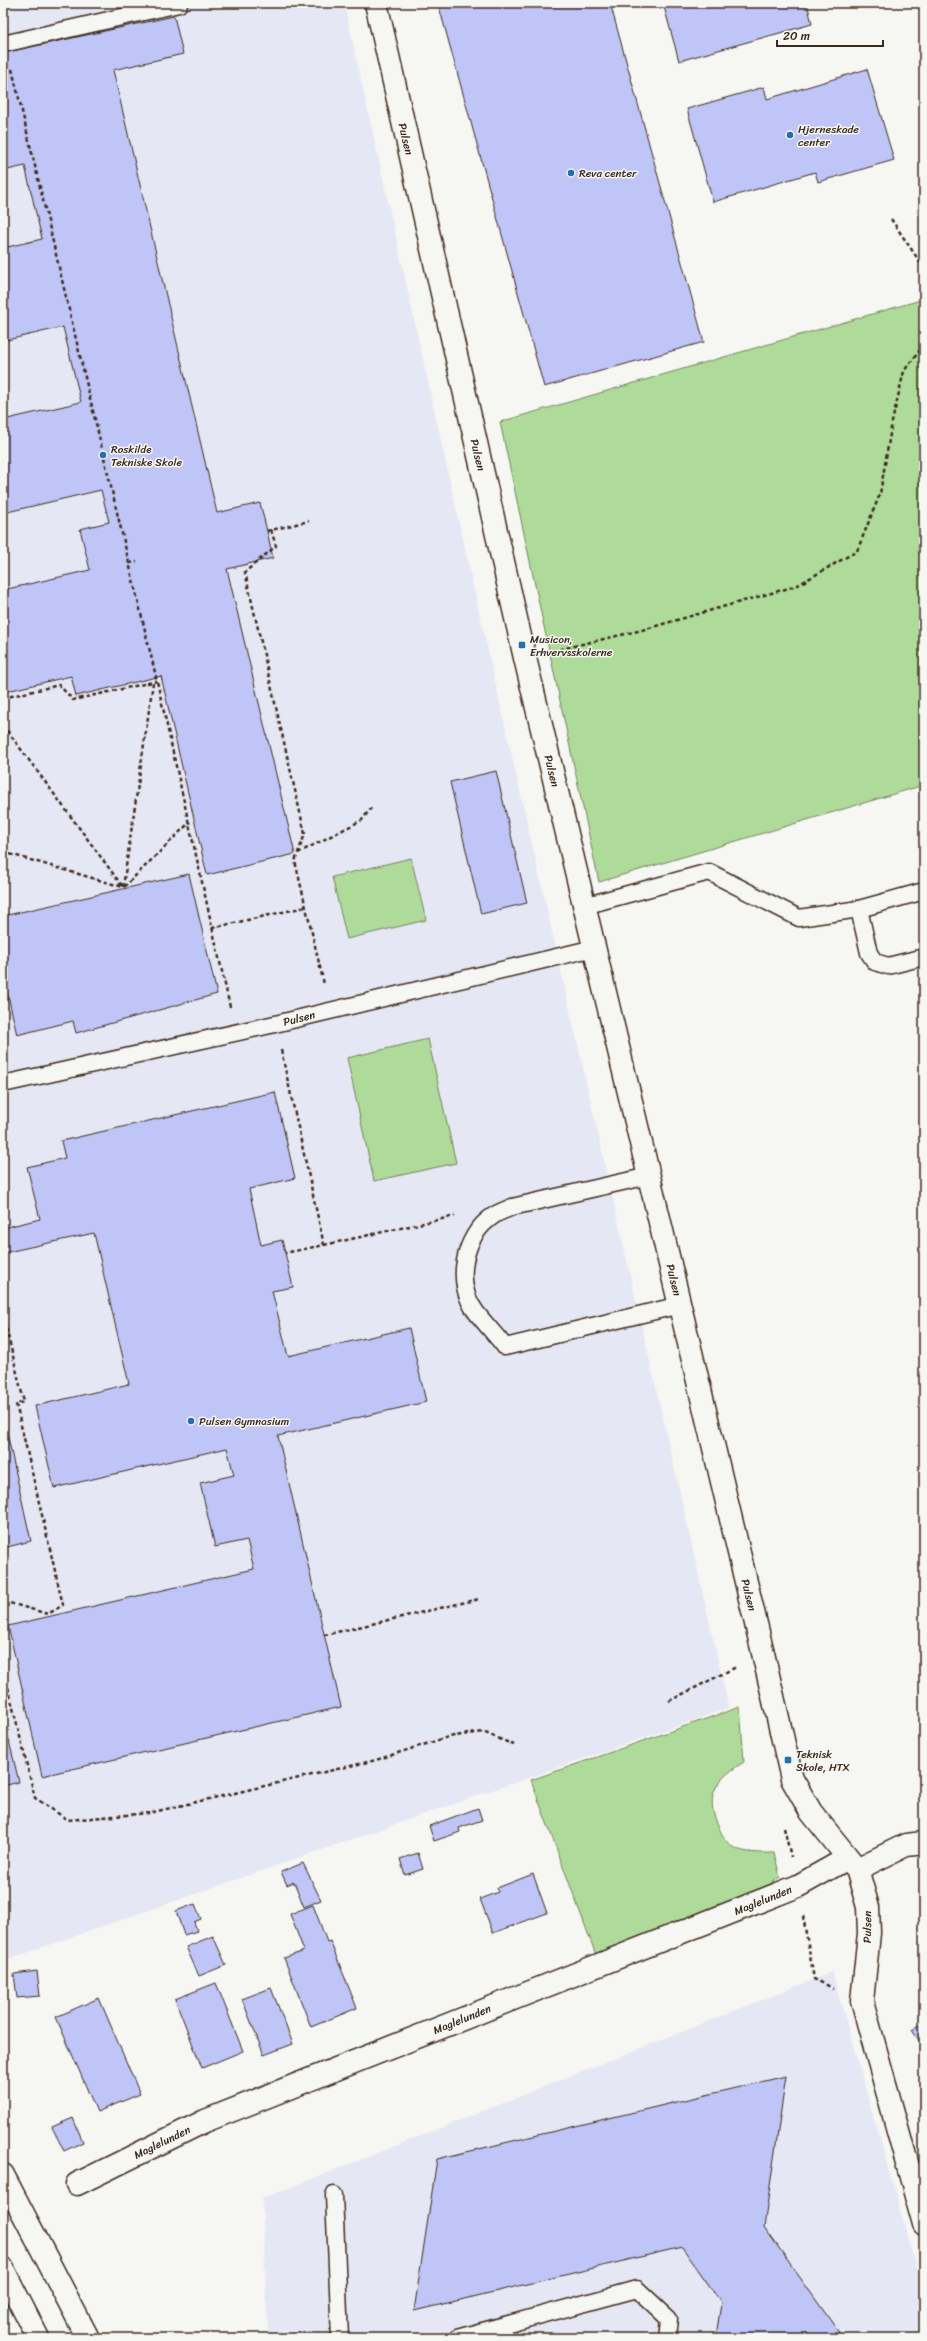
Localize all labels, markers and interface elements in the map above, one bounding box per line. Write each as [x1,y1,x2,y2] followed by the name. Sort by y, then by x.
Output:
[777,22,883,48] scale bar
[783,25,810,47] text: 20 m
[798,120,859,152] place label: Hjerneskade center
[393,121,418,157] street label: Pulsen
[785,130,795,140] marker: Hjerneskade center
[579,164,638,183] place label: Reva center
[566,168,576,178] marker: Reva center
[465,437,490,473] street label: Pulsen
[111,440,183,472] place label: Roskilde Tekniske Skole
[98,450,108,460] marker: Roskilde Tekniske Skole
[530,630,613,662] place label: Musicon, Erhvervsskolerne
[517,640,527,650] marker: Musicon, Erhvervsskolerne
[539,753,564,789] street label: Pulsen
[281,1005,317,1032] street label: Pulsen
[661,1262,686,1298] street label: Pulsen
[199,1412,290,1431] place label: Pulsen Gymnasium
[186,1416,196,1426] marker: Pulsen Gymnasium
[736,1577,761,1613] street label: Pulsen
[796,1745,850,1777] place label: Teknisk Skole, HTX
[783,1755,793,1765] marker: Teknisk Skole, HTX
[731,1880,795,1921] street label: Maglelunden
[858,1911,877,1943] street label: Pulsen
[430,1999,494,2040] street label: Maglelunden
[131,2120,194,2164] street label: Maglelunden

